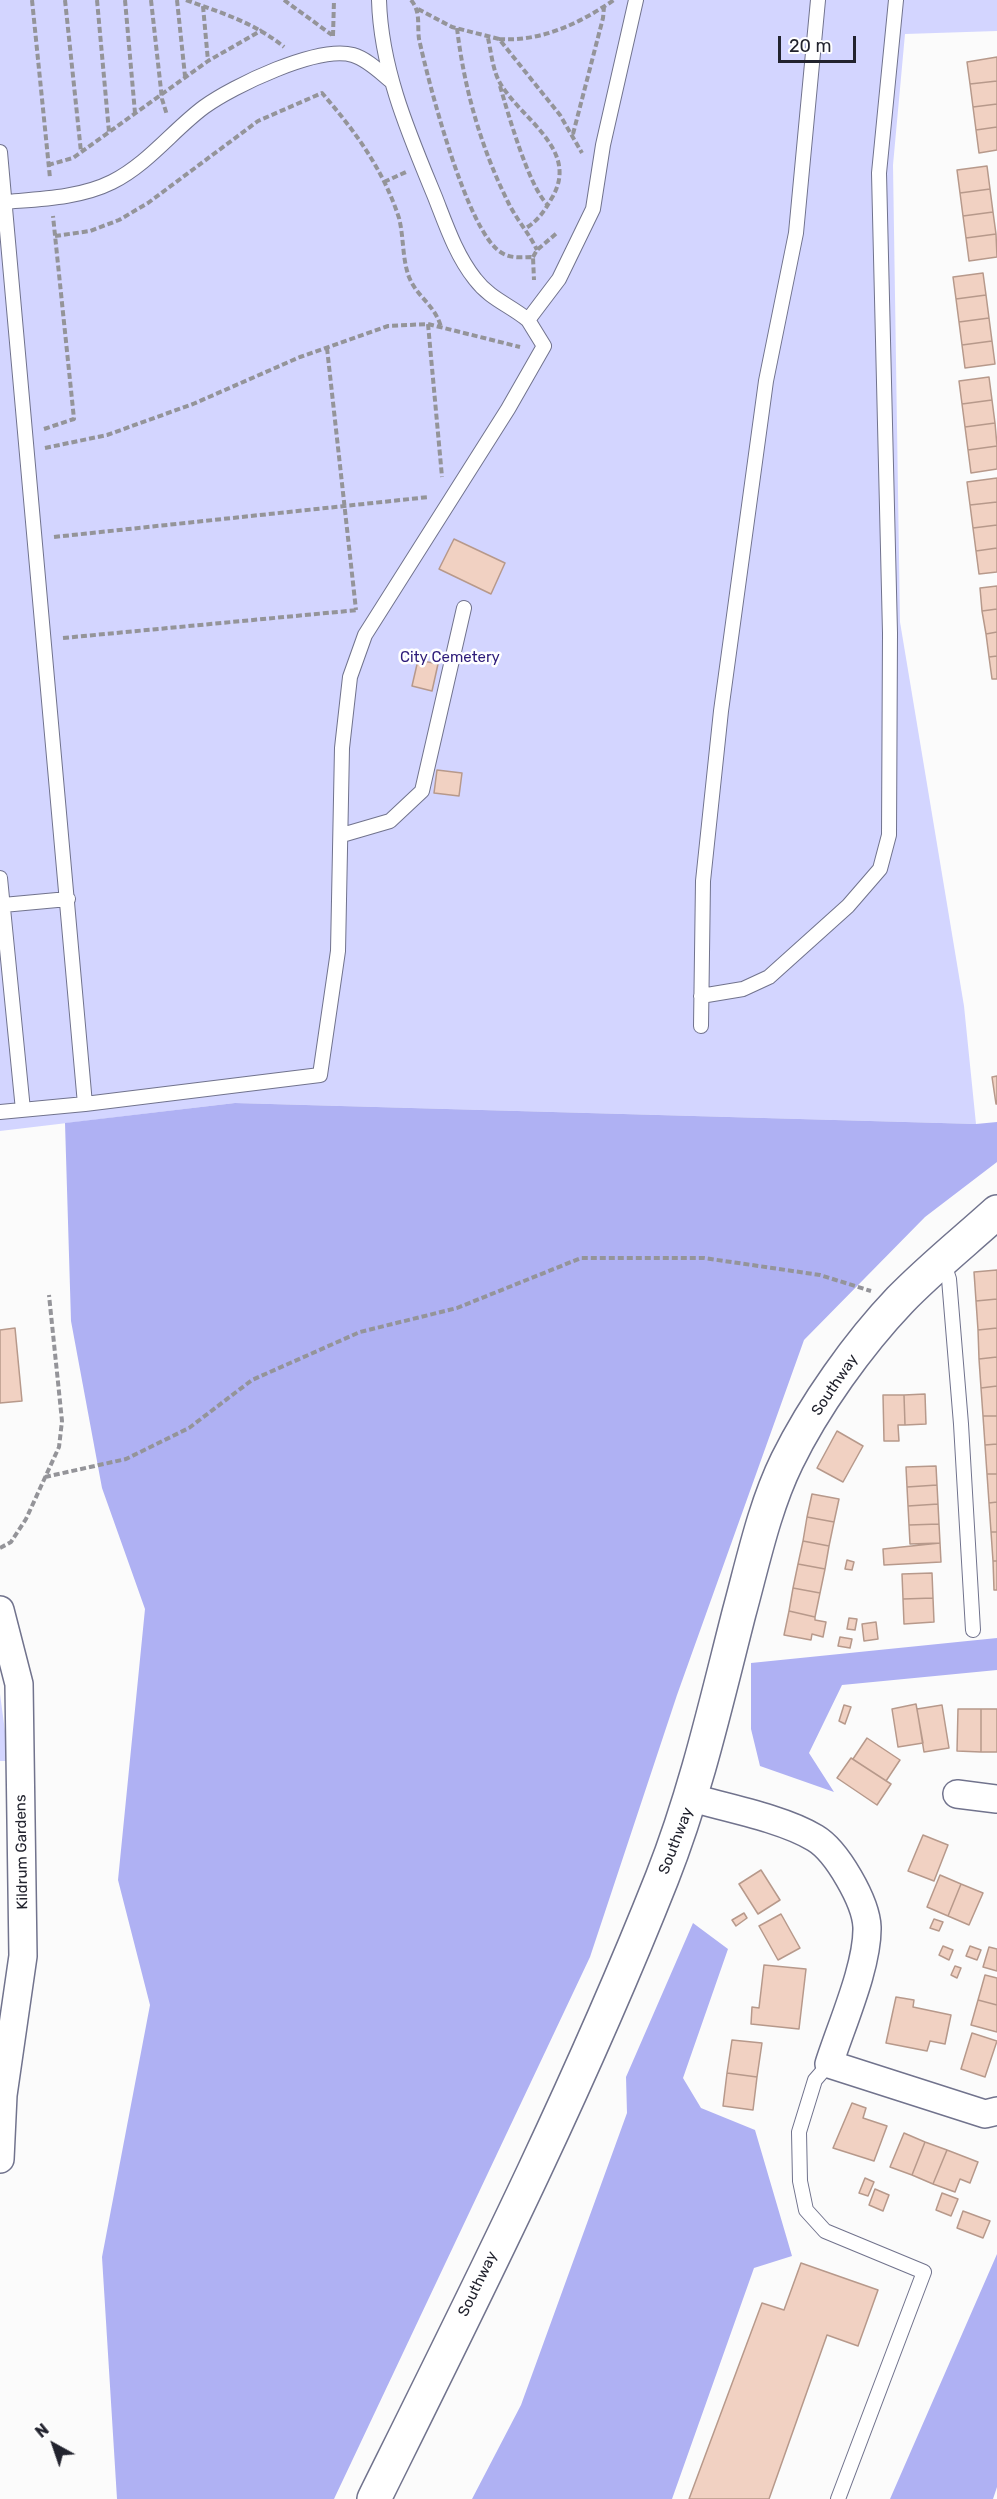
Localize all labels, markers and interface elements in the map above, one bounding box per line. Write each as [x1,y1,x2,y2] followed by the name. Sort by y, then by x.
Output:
[781,24,859,62] scale bar
[789,35,831,57] text: 20 m
[400,649,500,667] park label: City Cemetery
[808,1351,862,1419] street label: Southway
[12,1794,32,1910] street label: Kildrum Gardens
[655,1805,697,1877] street label: Southway
[455,2249,501,2319] street label: Southway
[24,2415,84,2475] north arrow
[32,2420,53,2442] text: N

